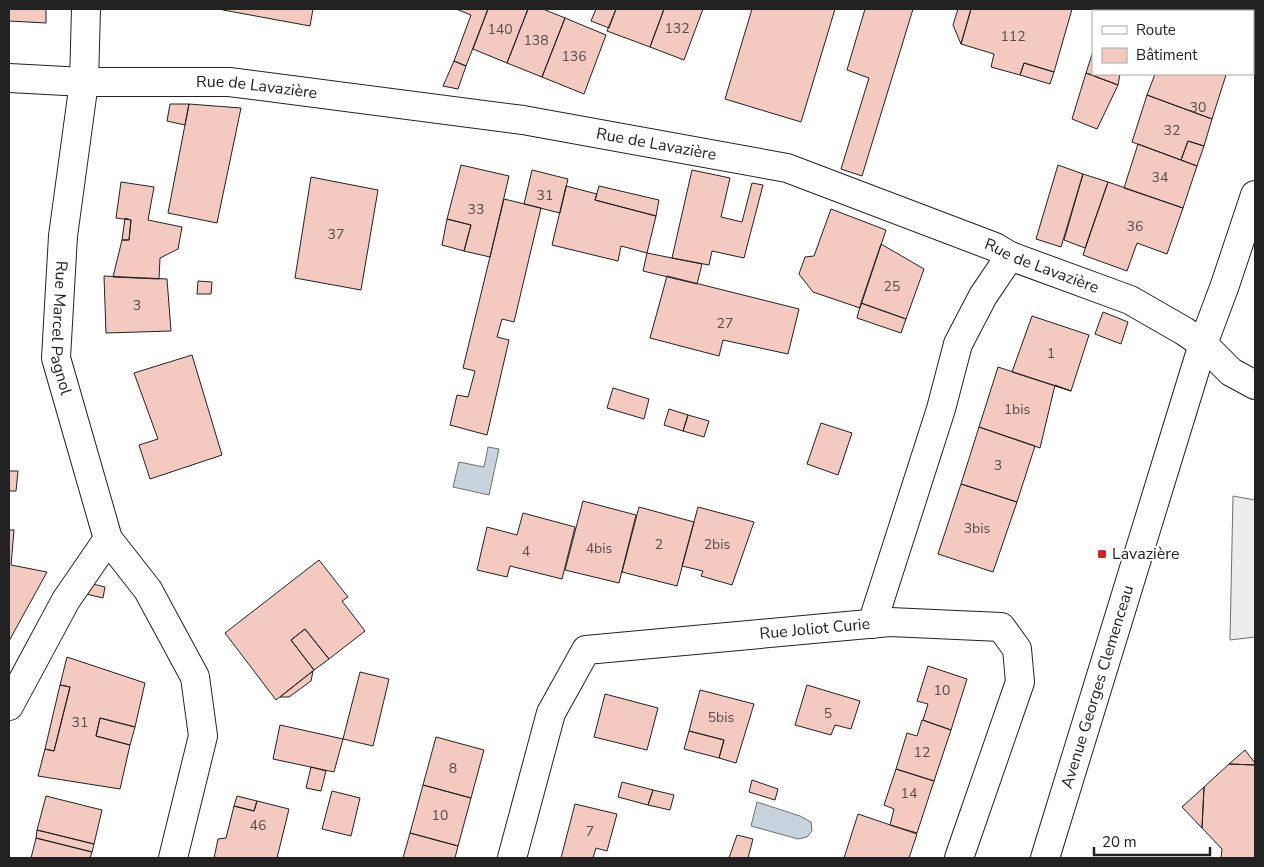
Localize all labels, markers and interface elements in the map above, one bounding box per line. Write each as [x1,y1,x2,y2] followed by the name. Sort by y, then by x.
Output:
[1092,10,1254,75] legend
[664,19,690,38] house number: 132
[487,20,513,39] house number: 140
[1136,20,1176,40] text: Route
[1000,27,1026,46] house number: 112
[523,31,549,50] house number: 138
[1136,45,1198,65] text: Bâtiment
[561,47,587,66] house number: 136
[196,71,318,104] street label: Rue de Lavazière
[1190,98,1206,117] house number: 30
[1164,121,1180,140] house number: 32
[594,123,718,166] street label: Rue de Lavazière
[1152,168,1168,187] house number: 34
[537,186,553,205] house number: 31
[468,200,484,219] house number: 33
[1127,217,1143,236] house number: 36
[328,225,344,244] house number: 37
[981,233,1102,299] street label: Rue de Lavazière
[45,260,77,398] street label: Rue Marcel Pagnol
[884,277,900,296] house number: 25
[133,296,141,315] house number: 3
[717,314,733,333] house number: 27
[1047,344,1055,363] house number: 1
[1004,400,1031,419] house number: 1bis
[994,456,1002,475] house number: 3
[964,519,991,538] house number: 3bis
[655,535,663,554] house number: 2
[704,535,731,554] house number: 2bis
[586,539,613,558] house number: 4bis
[522,542,530,561] house number: 4
[1112,543,1179,565] place label: Lavazière
[1096,548,1108,560] marker: Lavazière
[1056,583,1139,791] street label: Avenue Georges Clemenceau
[759,613,871,645] street label: Rue Joliot Curie
[934,681,950,700] house number: 10
[824,704,832,723] house number: 5
[708,708,735,727] house number: 5bis
[72,713,88,732] house number: 31
[914,743,930,762] house number: 12
[449,759,457,778] house number: 8
[901,784,917,803] house number: 14
[432,806,448,825] house number: 10
[250,816,266,835] house number: 46
[586,822,594,841] house number: 7
[1094,824,1210,856] scale bar
[1102,832,1137,852] text: 20 m

